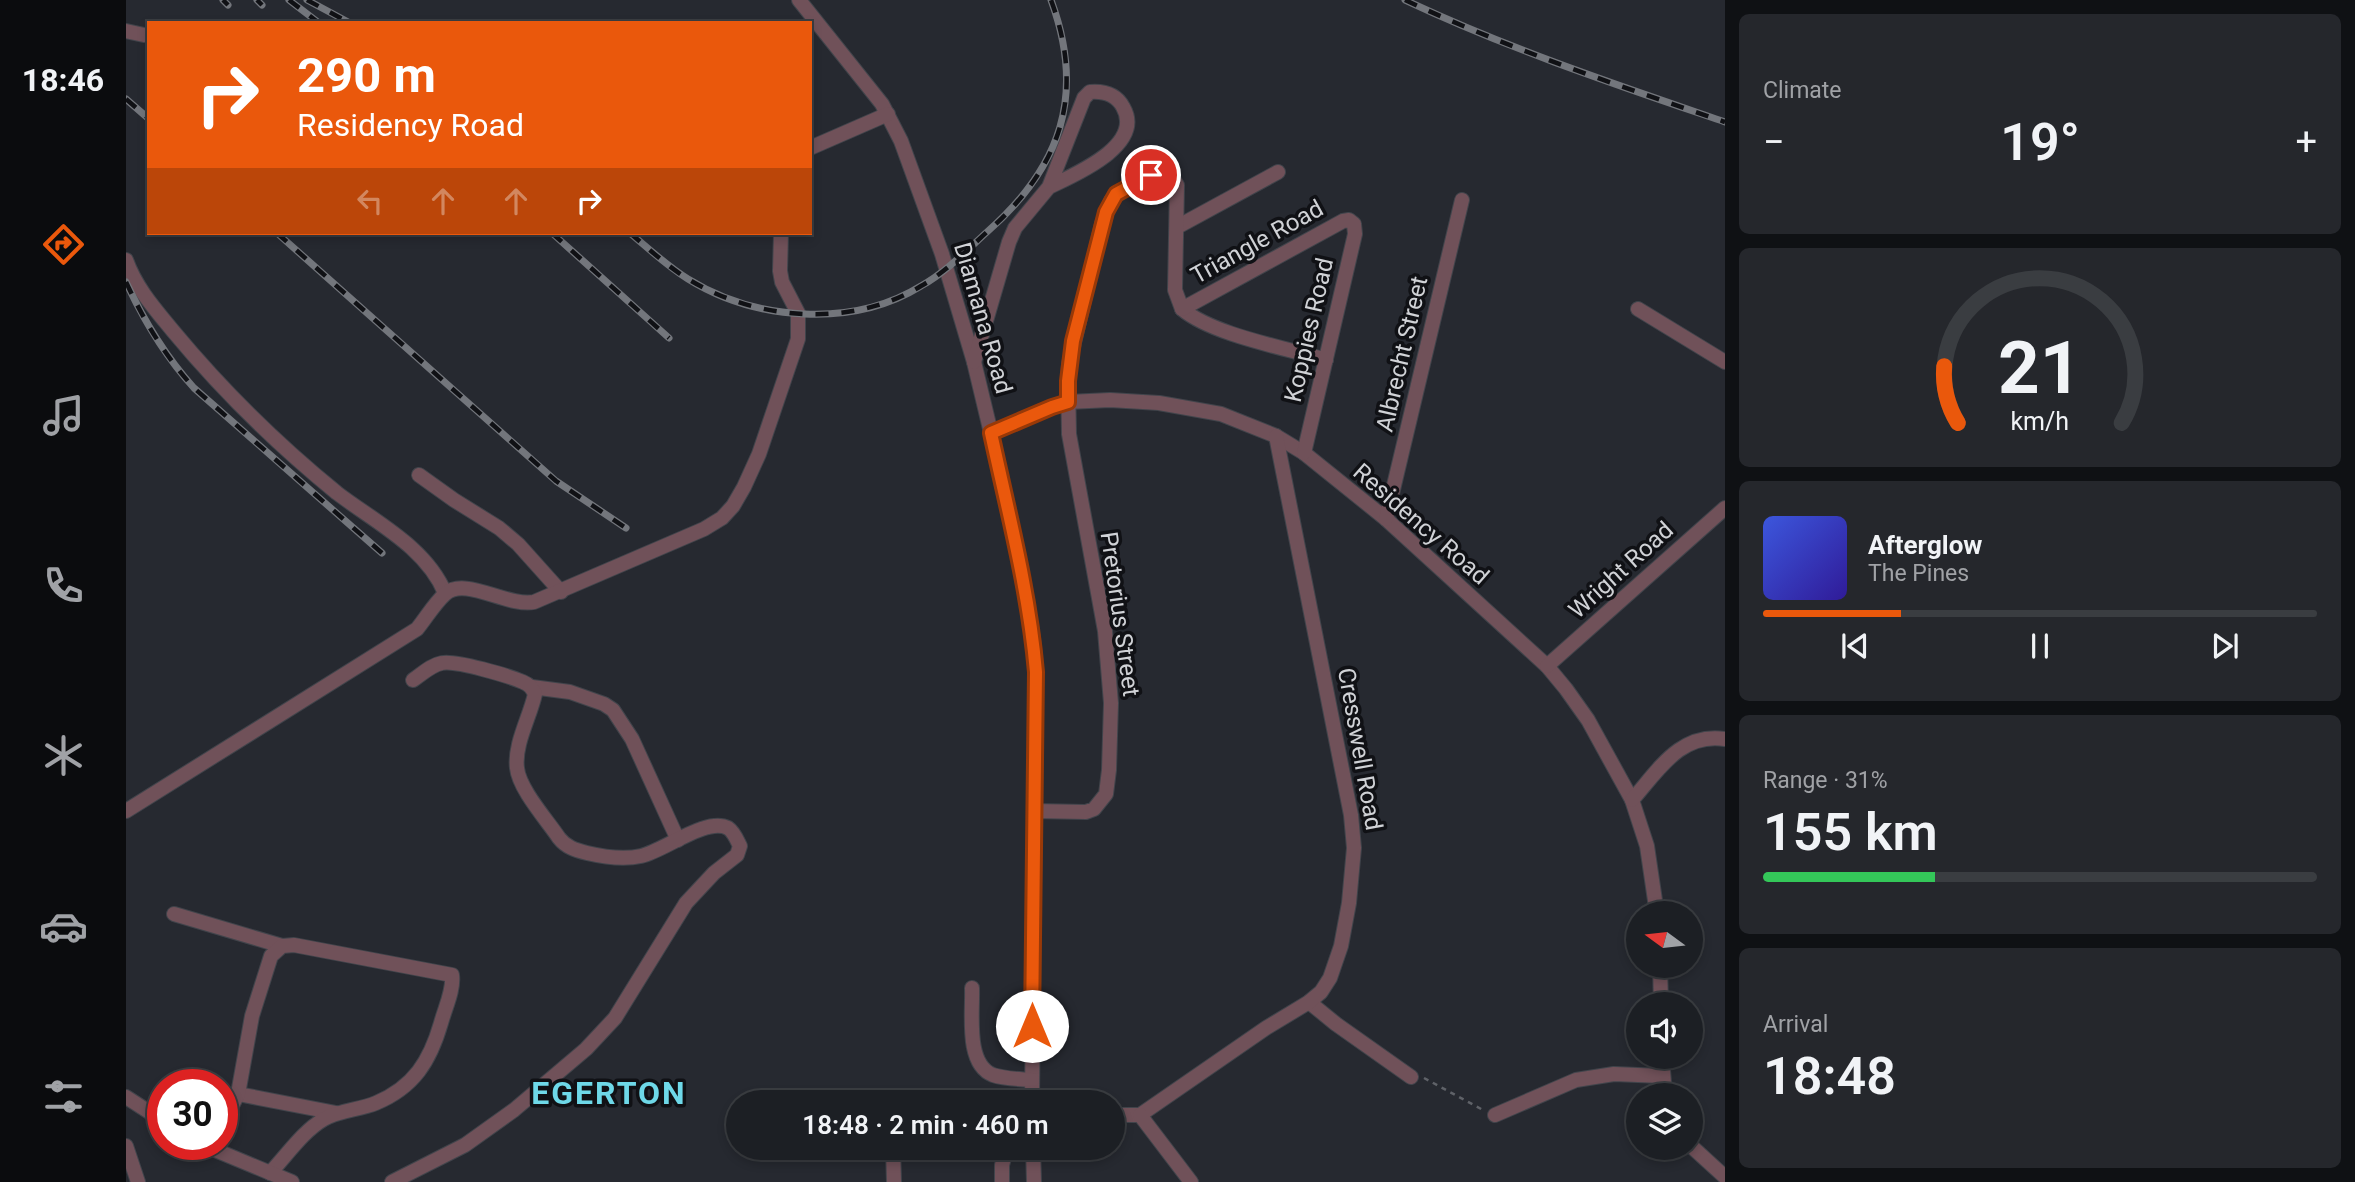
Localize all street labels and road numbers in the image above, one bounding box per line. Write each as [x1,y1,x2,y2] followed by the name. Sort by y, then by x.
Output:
[1186,194,1328,290] street label: Triangle Road
[948,239,1018,397] street label: Diamana Road
[1279,255,1339,405] street label: Koppies Road
[1371,273,1434,434] street label: Albrecht Street
[1348,458,1494,590] street label: Residency Road
[1563,516,1679,624] street label: Wright Road
[1095,530,1145,698] street label: Pretorius Street
[1332,666,1388,832] street label: Cresswell Road

